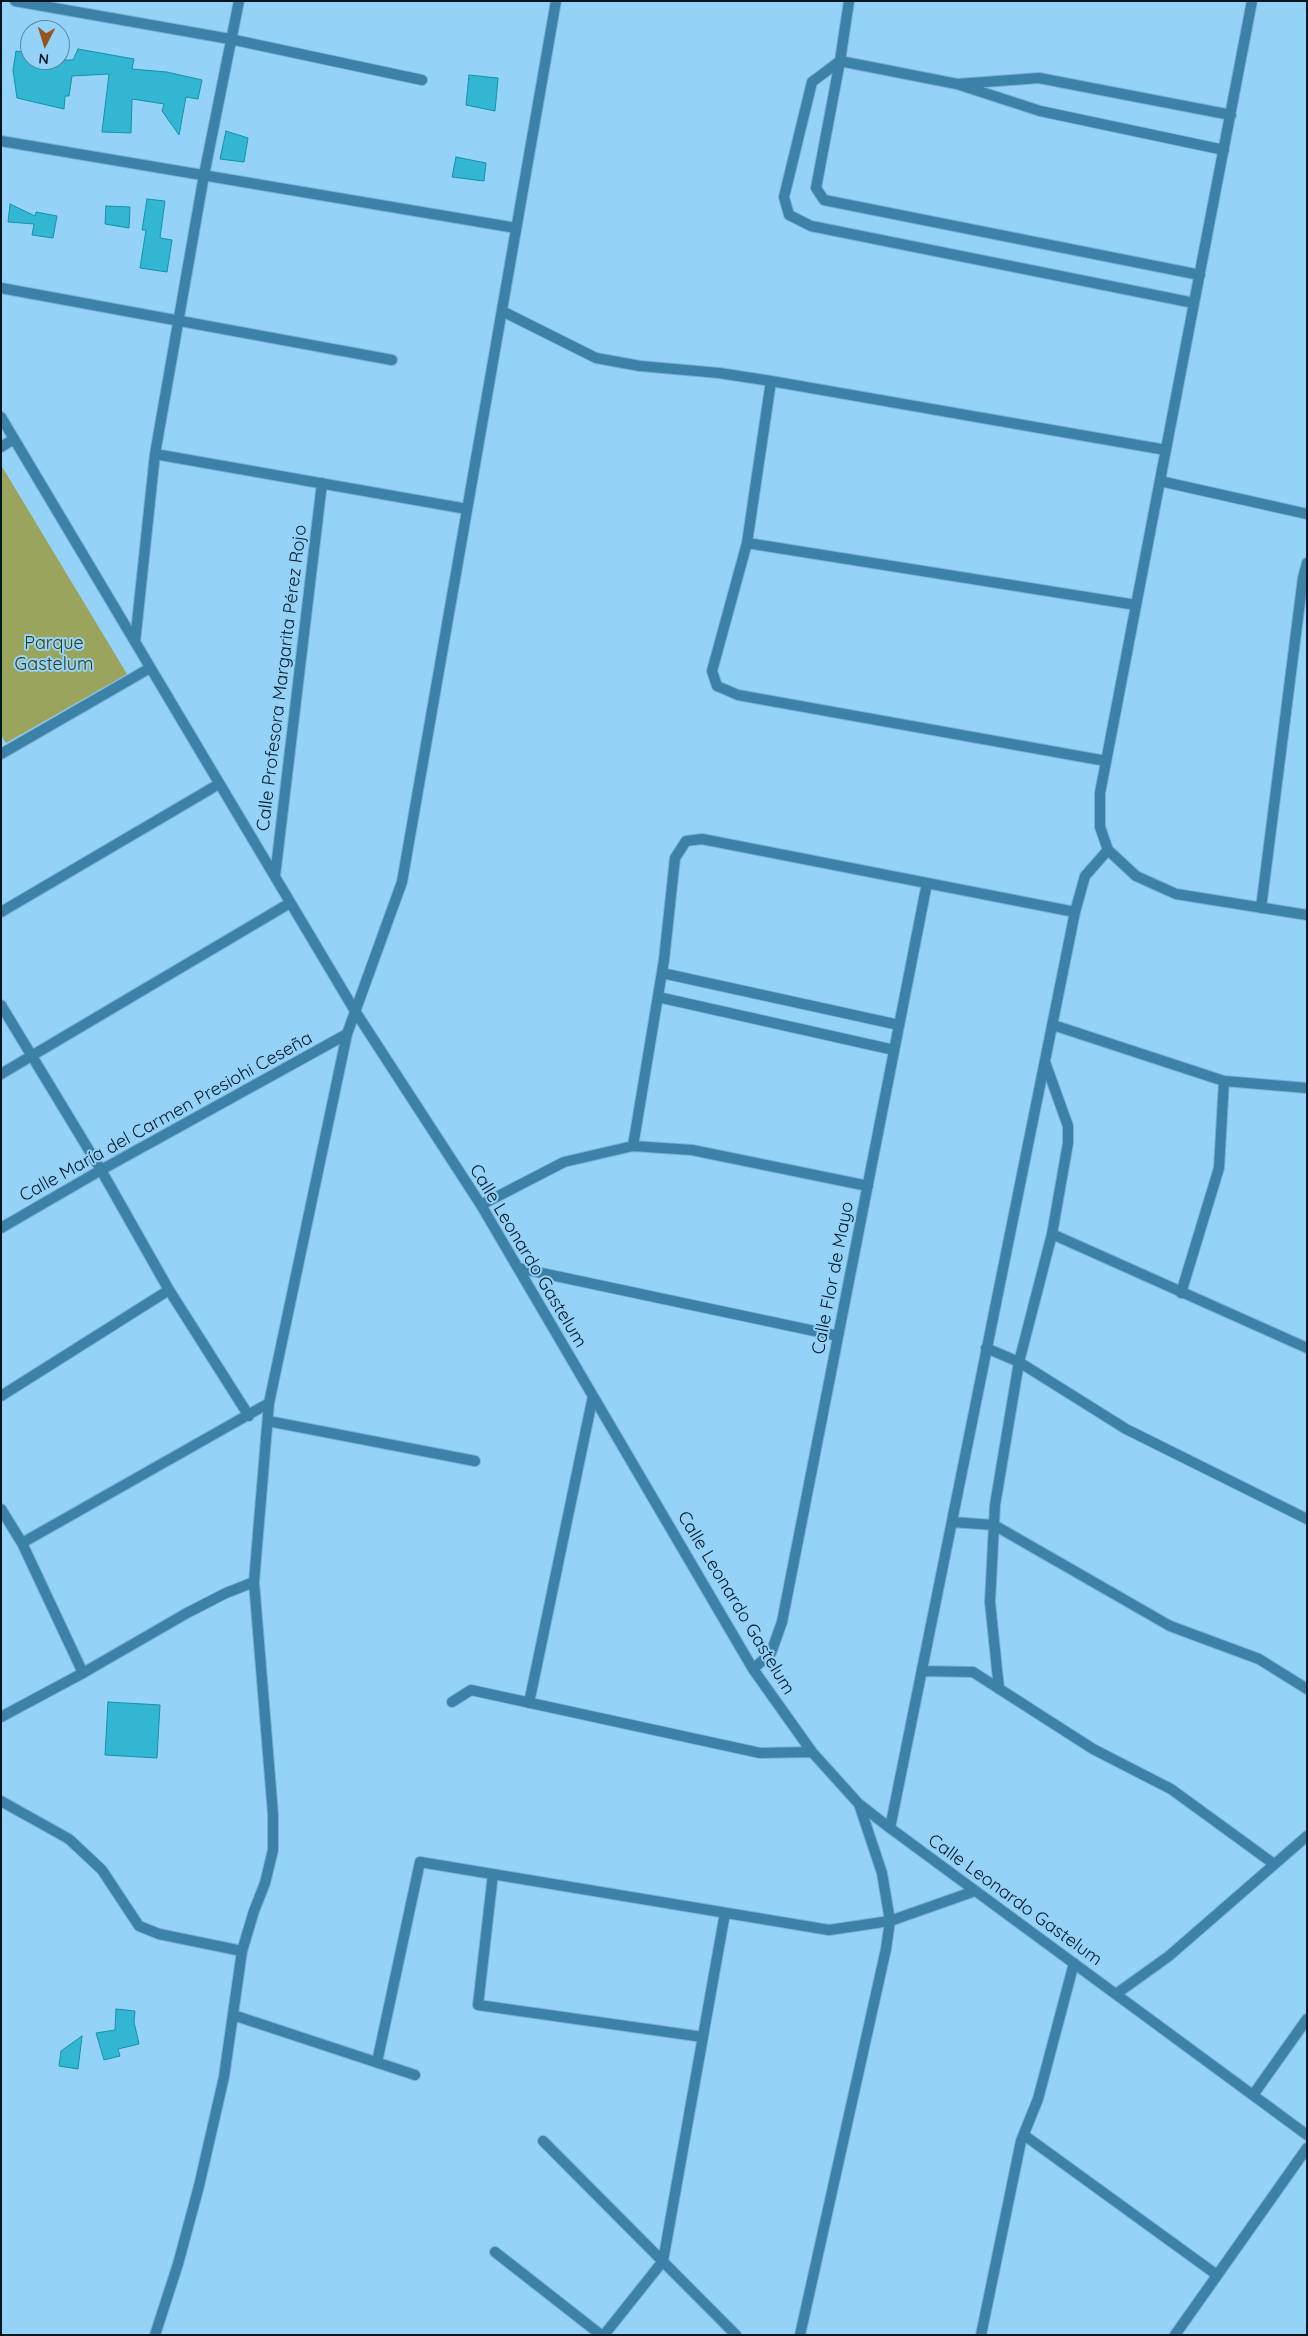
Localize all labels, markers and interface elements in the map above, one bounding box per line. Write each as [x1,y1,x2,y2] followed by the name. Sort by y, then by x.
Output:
[20,20,70,70] north arrow
[38,50,50,68] text: N
[252,524,312,832] street label: Calle Profesora Margarita Pérez Rojo
[14,633,94,676] park label: Parque Gastelum
[16,1027,316,1207] street label: Calle María del Carmen Presiohi Ceseña
[465,1160,591,1352] street label: Calle Leonardo Gastelum
[808,1200,858,1356] street label: Calle Flor de Mayo
[673,1507,799,1699] street label: Calle Leonardo Gastelum
[924,1830,1106,1970] street label: Calle Leonardo Gastelum

